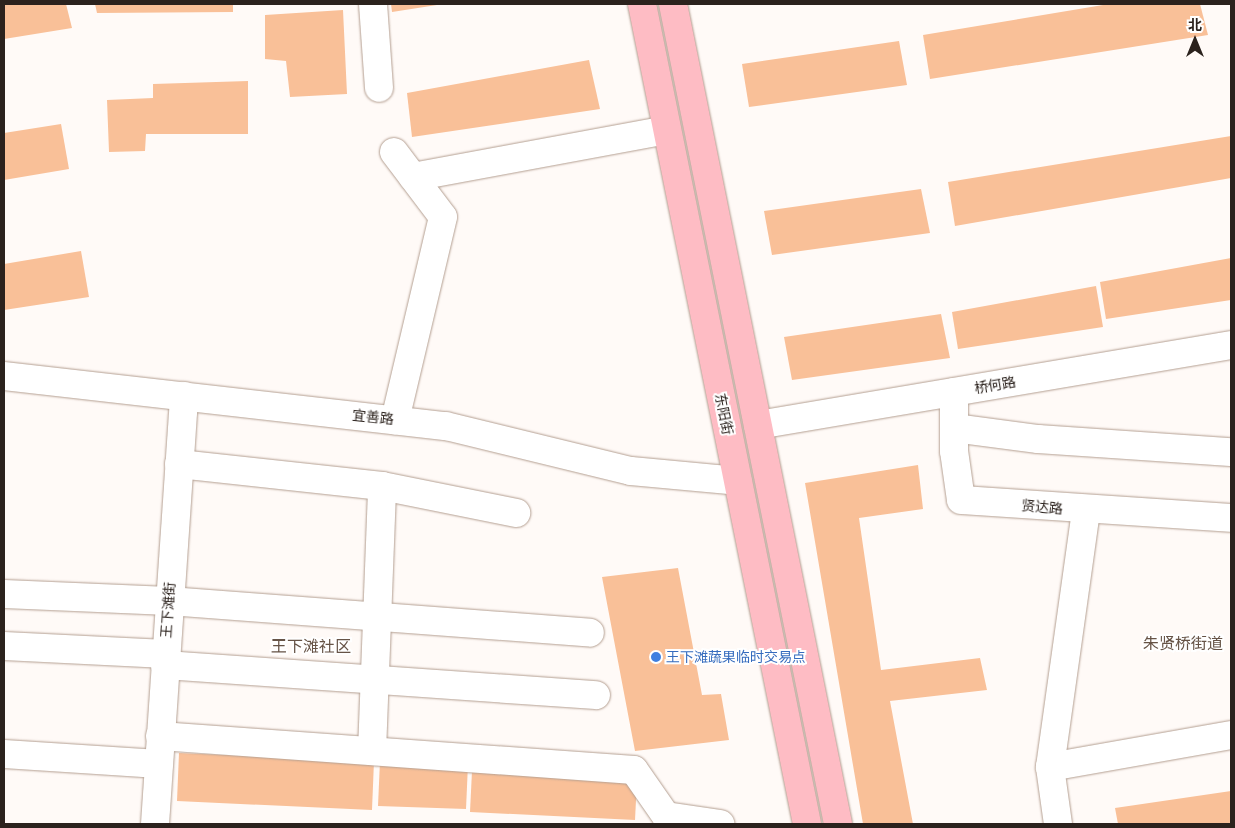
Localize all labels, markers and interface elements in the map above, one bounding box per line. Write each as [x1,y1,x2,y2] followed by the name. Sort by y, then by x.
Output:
[1170,15,1220,65] north arrow
[1188,16,1202,33] text: 北
[973,373,1017,397] street label: 桥何路
[712,392,736,436] street label: 东阳街
[351,406,395,428] street label: 宜善路
[1020,497,1064,517] street label: 贤达路
[158,581,178,639] street label: 王下滩街
[1143,633,1223,653] district label: 朱贤桥街道
[271,636,351,656] district label: 王下滩社区
[666,649,806,665] place label: 王下滩蔬果临时交易点
[650,651,662,663] marker: 王下滩蔬果临时交易点

